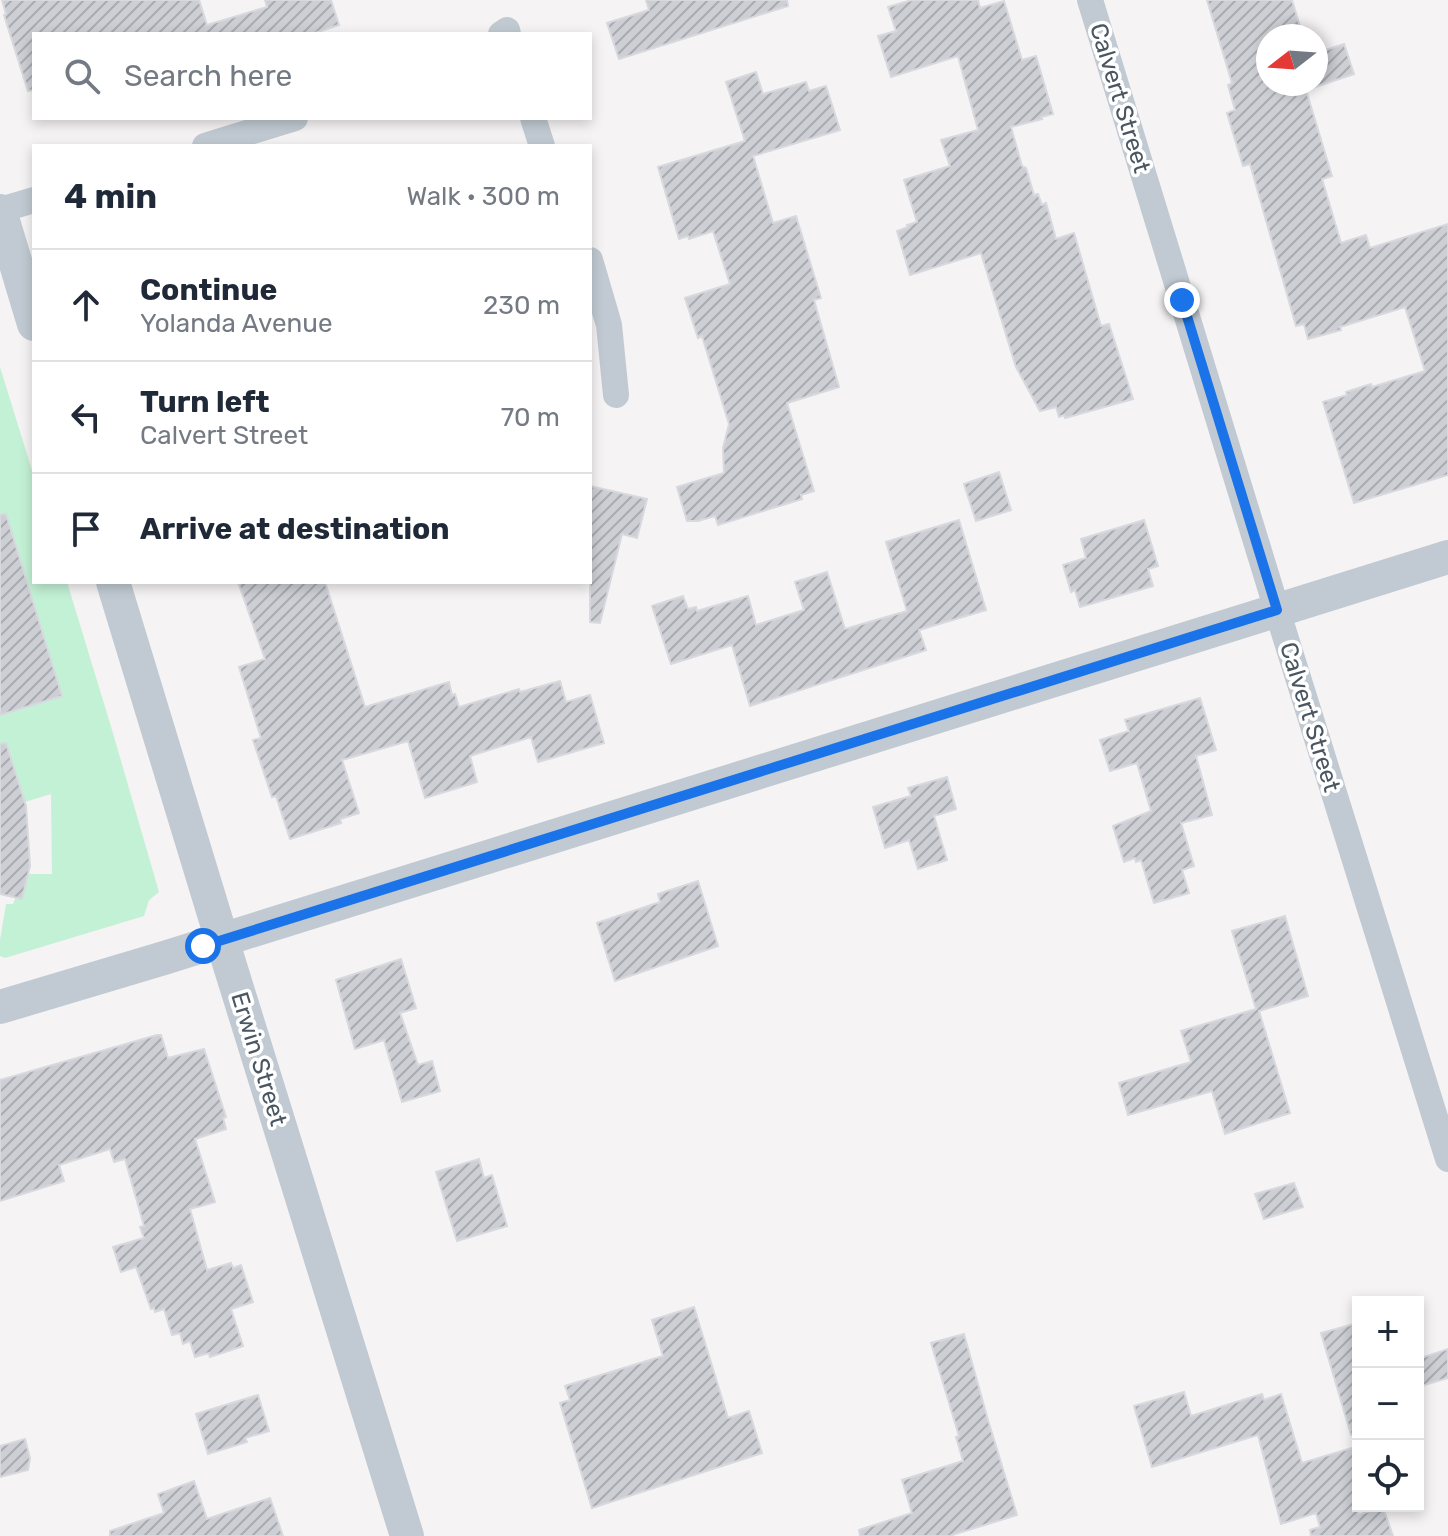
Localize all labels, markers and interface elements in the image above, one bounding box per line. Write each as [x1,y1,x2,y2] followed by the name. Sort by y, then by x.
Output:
[1084,20,1156,176] street label: Calvert Street
[1256,24,1328,96] north arrow
[32,32,592,120] search box
[60,54,104,98] icon: search
[124,58,292,94] text: Search here
[64,176,157,217] text: 4 min
[406,181,560,212] text: Walk · 300 m
[140,272,277,308] text: Continue
[1164,282,1200,318] route end
[64,283,108,327] icon: ahead
[483,290,560,321] text: 230 m
[140,308,333,339] text: Yolanda Avenue
[140,384,270,420] text: Turn left
[64,395,108,439] icon: left
[501,402,560,433] text: 70 m
[140,420,308,451] text: Calvert Street
[64,507,108,551] icon: arrive
[140,511,450,547] text: Arrive at destination
[1274,639,1346,795] street label: Calvert Street
[185,928,221,964] route start
[225,989,293,1129] street label: Erwin Street
[1352,1296,1424,1512] map controls
[1352,1296,1424,1368] button: +
[1352,1368,1424,1440] button: −
[1352,1440,1424,1512] button: locate

